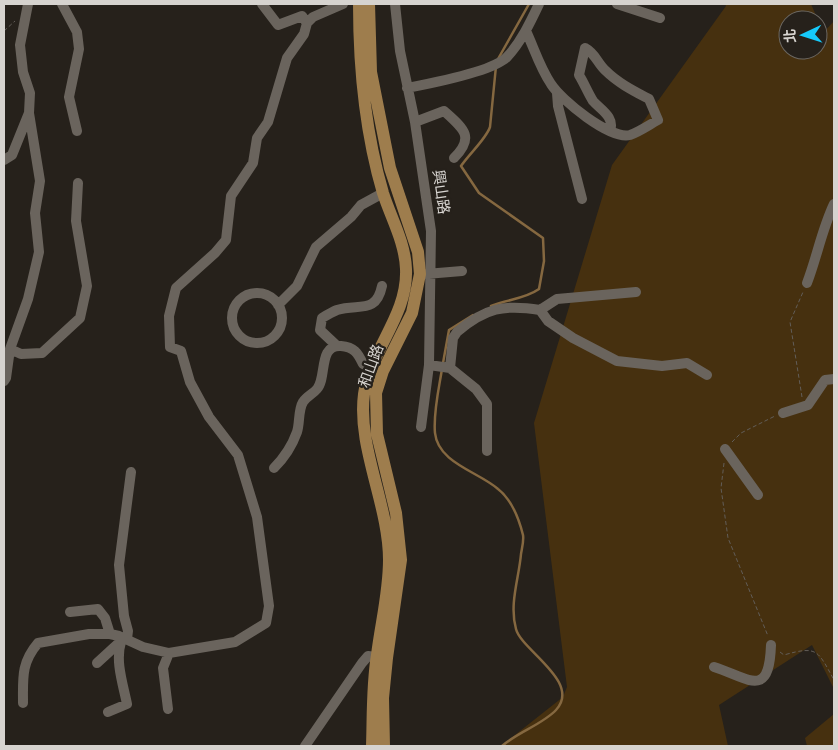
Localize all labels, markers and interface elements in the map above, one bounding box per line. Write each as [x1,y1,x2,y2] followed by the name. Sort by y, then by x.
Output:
[778,10,828,60] north arrow
[781,28,800,44] text: 北
[428,168,454,216] street label: 興山路
[354,341,388,391] street label: 和山路

